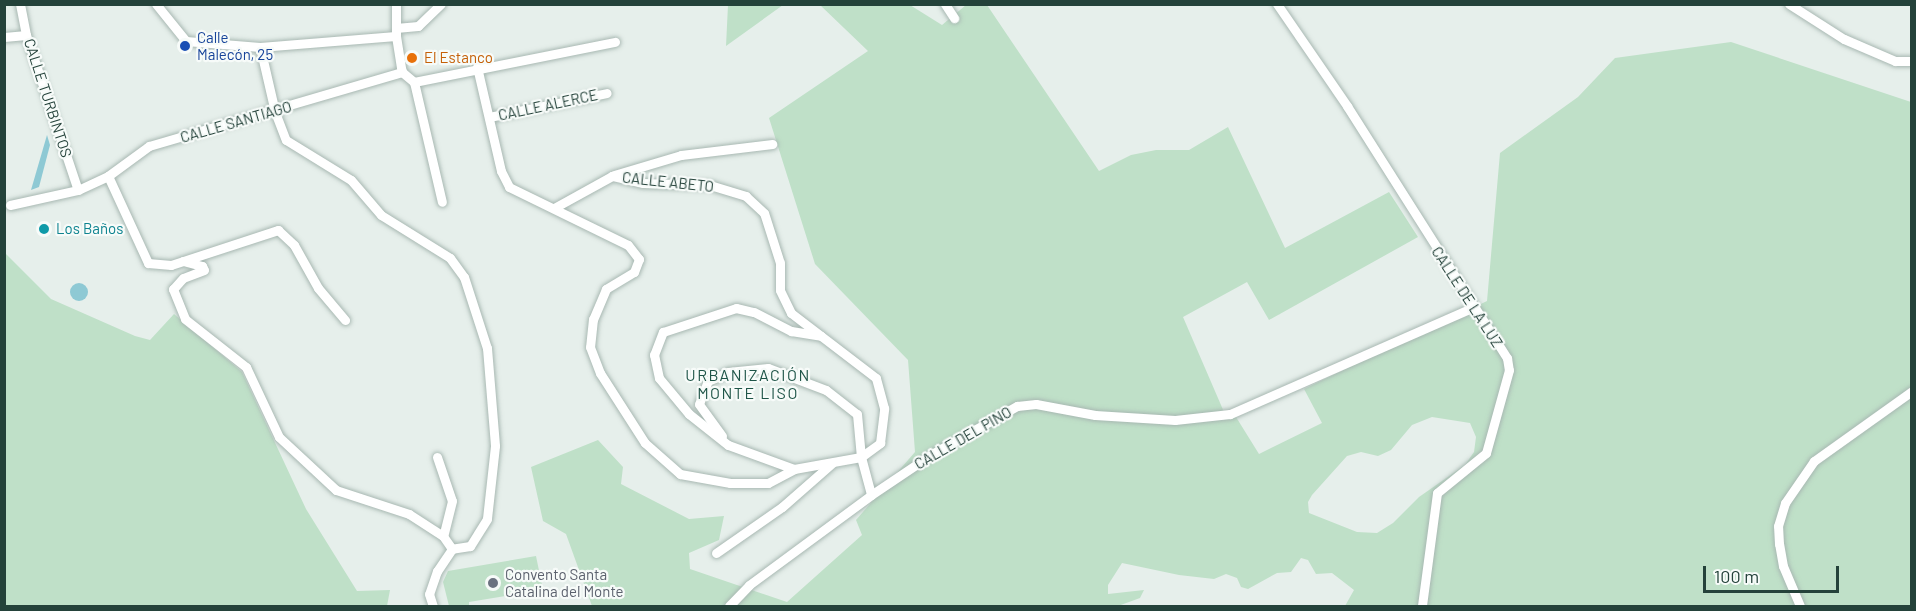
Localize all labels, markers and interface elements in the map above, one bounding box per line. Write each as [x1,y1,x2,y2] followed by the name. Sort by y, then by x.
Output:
[197,28,273,63] place label: Calle Malecón, 25
[20,36,76,160] street label: CALLE TURBINTOS
[178,39,192,53] marker: Calle Malecón, 25
[424,49,493,67] place label: El Estanco
[405,51,419,65] marker: El Estanco
[497,86,599,124] street label: CALLE ALERCE
[178,97,294,147] street label: CALLE SANTIAGO
[621,168,715,196] street label: CALLE ABETO
[56,220,123,238] place label: Los Baños
[37,222,51,236] marker: Los Baños
[1428,243,1506,351] street label: CALLE DE LA LUZ
[685,365,811,403] district label: URBANIZACIÓN MONTE LISO
[911,403,1015,473] street label: CALLE DEL PINO
[1706,554,1842,592] scale bar
[505,565,624,600] place label: Convento Santa Catalina del Monte
[1714,565,1759,587] text: 100 m
[486,576,500,590] marker: Convento Santa Catalina del Monte

